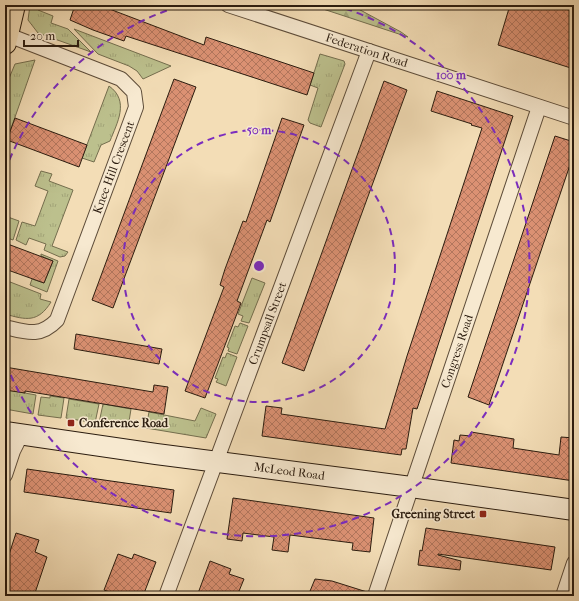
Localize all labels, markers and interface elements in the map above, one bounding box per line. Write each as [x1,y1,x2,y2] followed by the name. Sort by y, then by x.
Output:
[24,22,78,48] scale bar
[30,29,55,43] text: 20 m
[324,30,410,70] street label: Federation Road
[436,68,467,82] text: 100 m
[90,118,138,216] street label: Knee Hill Crescent
[247,123,272,137] text: 50 m
[252,259,266,273] centre of rings
[246,279,290,367] street label: Crumpsall Street
[438,312,476,390] street label: Congress Road
[79,416,169,430] place label: Conference Road
[66,418,76,428] marker: Conference Road
[253,460,326,483] street label: McLeod Road
[391,507,476,522] place label: Greening Street
[478,509,488,519] marker: Greening Street

